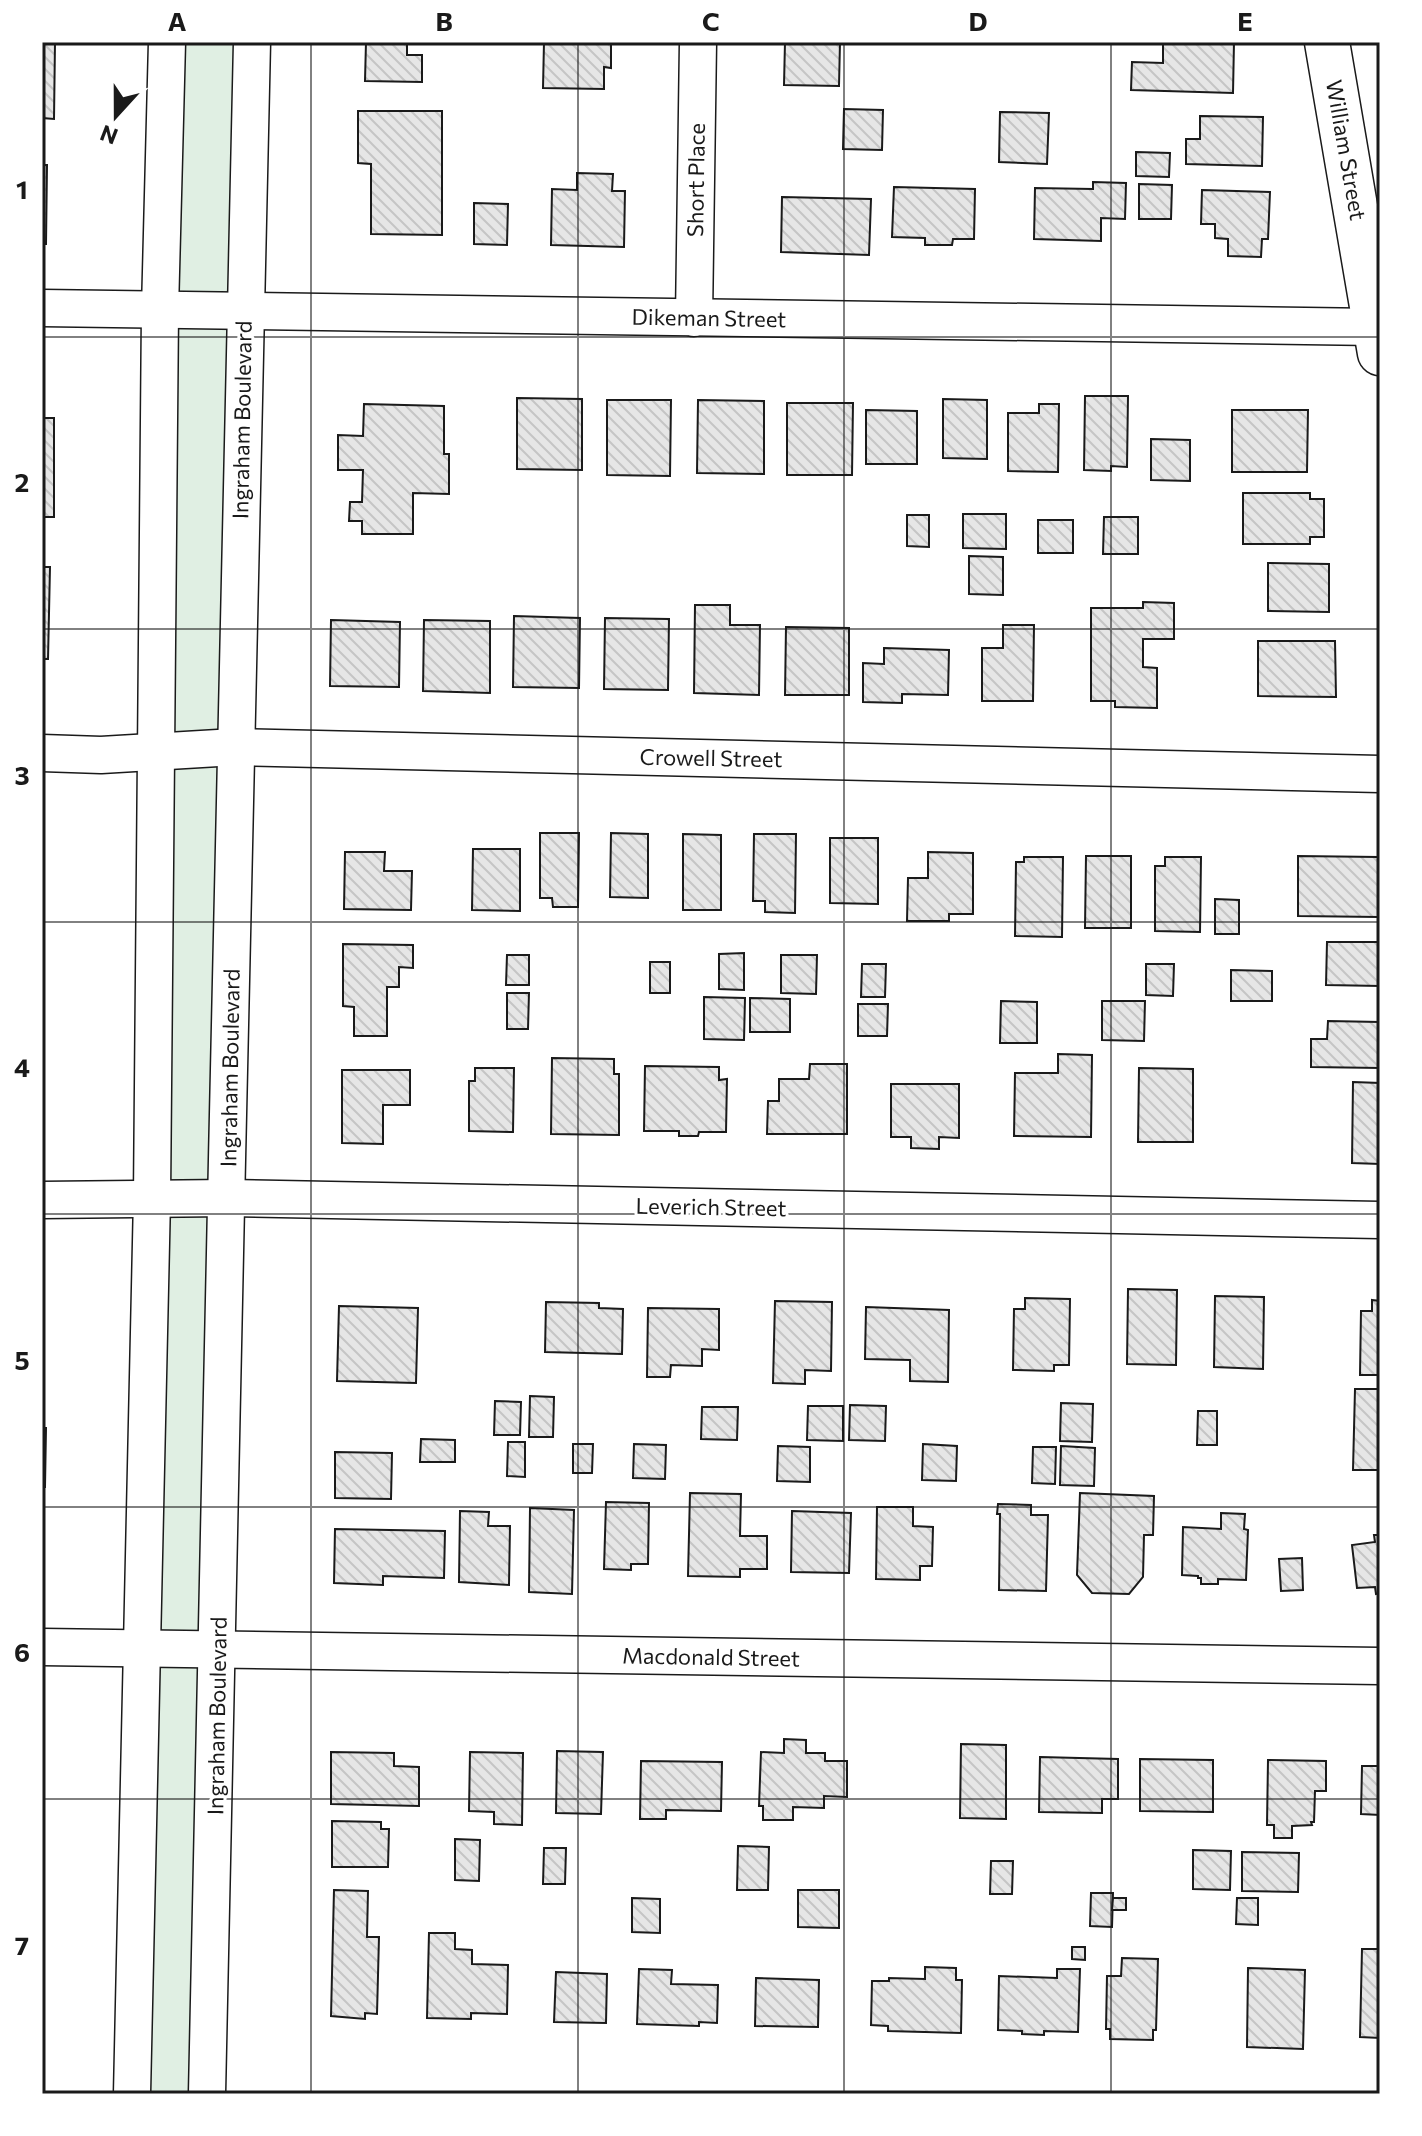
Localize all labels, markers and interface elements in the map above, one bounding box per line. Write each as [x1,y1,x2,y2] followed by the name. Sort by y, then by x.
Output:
[168,5,187,36] text: A
[435,5,453,36] text: B
[702,5,720,36] text: C
[968,5,988,36] text: D
[1237,5,1253,36] text: E
[76,76,156,156] north arrow
[1321,78,1372,222] street label: William Street
[96,120,121,151] text: N
[681,123,710,237] street label: Short Place
[16,173,28,204] text: 1
[631,303,787,332] street label: Dikeman Street
[226,321,257,519] street label: Ingraham Boulevard
[15,466,29,497] text: 2
[639,743,783,772] street label: Crowell Street
[14,759,30,790] text: 3
[214,969,245,1167] street label: Ingraham Boulevard
[14,1051,30,1082] text: 4
[635,1192,787,1221] street label: Leverich Street
[14,1344,30,1375] text: 5
[201,1617,232,1815] street label: Ingraham Boulevard
[14,1636,30,1667] text: 6
[622,1641,800,1672] street label: Macdonald Street
[15,1929,29,1960] text: 7

